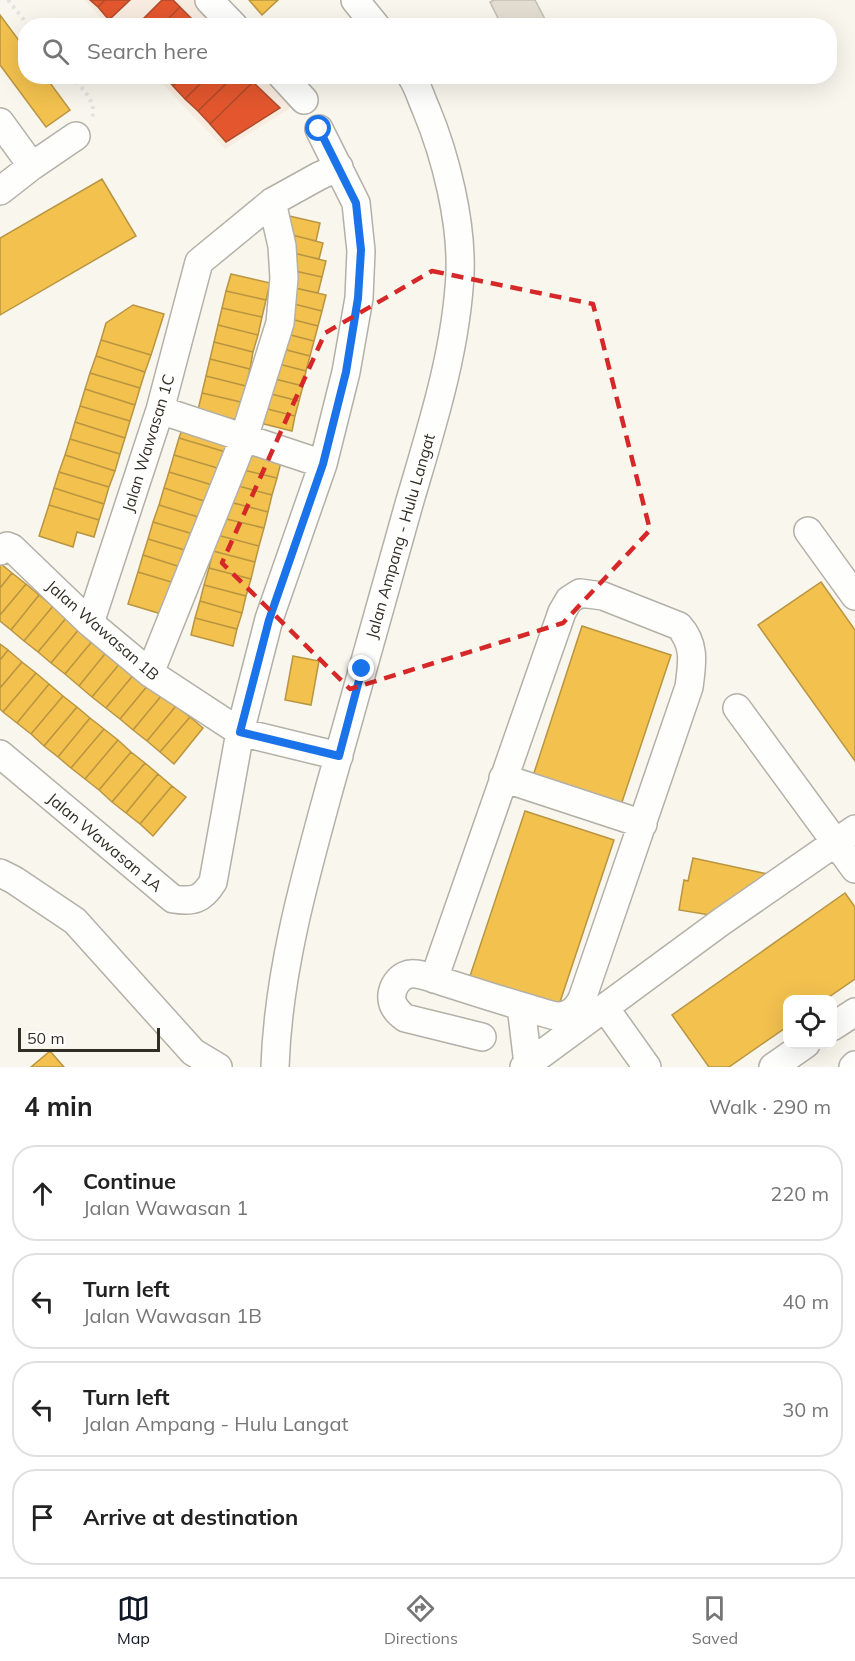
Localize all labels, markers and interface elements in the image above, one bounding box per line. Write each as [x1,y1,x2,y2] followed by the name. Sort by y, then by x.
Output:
[18,18,837,84] search box
[39,35,72,68] icon: search
[87,37,208,65] text: Search here
[305,115,331,141] route start
[118,372,179,514] street label: Jalan Wawasan 1C
[361,431,439,641] street label: Jalan Ampang - Hulu Langat
[42,575,164,685] street label: Jalan Wawasan 1B
[348,655,374,681] route end
[43,788,167,896] street label: Jalan Wawasan 1A
[783,995,837,1049] map controls
[783,995,837,1049] button: locate
[18,1025,160,1052] scale bar
[27,1028,64,1048] text: 50 m
[24,1090,93,1123] text: 4 min
[709,1094,831,1119] text: Walk · 290 m
[83,1167,176,1195] text: Continue
[26,1177,59,1210] icon: ahead
[770,1181,829,1206] text: 220 m
[83,1195,248,1220] text: Jalan Wawasan 1
[83,1275,170,1303] text: Turn left
[26,1285,59,1318] icon: left
[782,1289,829,1314] text: 40 m
[83,1303,262,1328] text: Jalan Wawasan 1B
[83,1383,170,1411] text: Turn left
[26,1393,59,1426] icon: left
[782,1397,829,1422] text: 30 m
[83,1411,348,1436] text: Jalan Ampang - Hulu Langat
[26,1501,59,1534] icon: arrive
[83,1503,298,1531] text: Arrive at destination
[117,1592,150,1648] tab: Map
[384,1592,458,1648] tab: Directions
[692,1592,738,1648] tab: Saved

